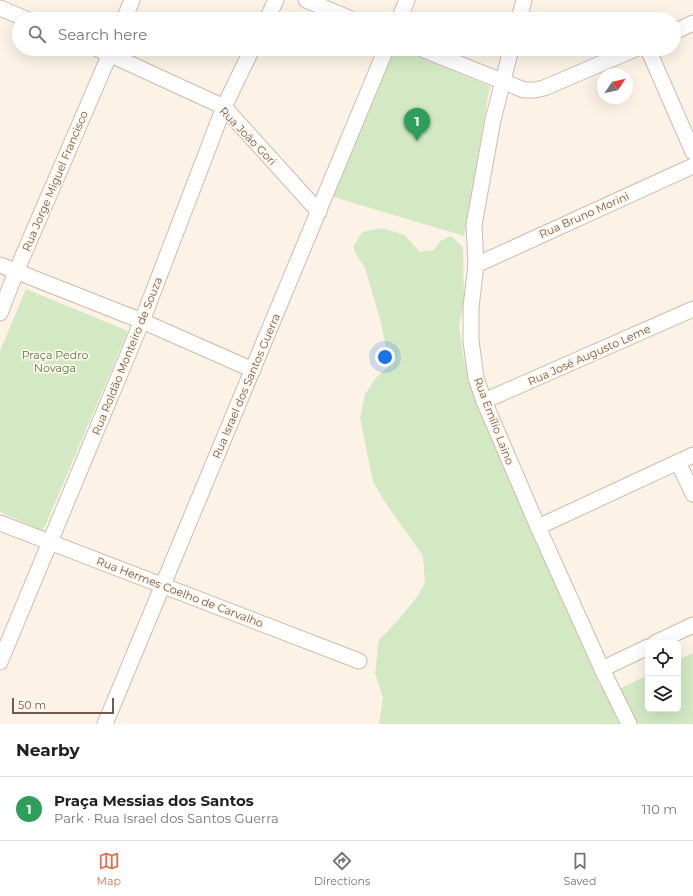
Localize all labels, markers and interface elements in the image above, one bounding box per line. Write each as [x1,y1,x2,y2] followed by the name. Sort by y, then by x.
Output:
[12,12,681,56] search box
[26,23,48,45] icon: search
[58,25,147,44] text: Search here
[597,68,633,104] north arrow
[217,104,279,168] street label: Rua João Gori
[19,108,91,253] street label: Rua Jorge Miguel Francisco
[404,108,430,141] pin: 1
[537,189,631,241] street label: Rua Bruno Morini
[89,275,165,437] street label: Rua Roldão Monteiro de Souza
[209,311,283,461] street label: Rua Israel dos Santos Guerra
[525,321,653,388] street label: Rua José Augusto Leme
[375,347,395,367] your location
[22,348,88,375] park label: Praça Pedro Novaga
[471,375,517,467] street label: Rua Emílio Laino
[95,554,266,630] street label: Rua Hermes Coelho de Carvalho
[645,640,681,712] map controls
[645,640,681,676] button: locate
[645,676,681,712] button: layers
[12,696,114,715] scale bar
[18,698,46,712] text: 50 m
[16,740,80,760] text: Nearby
[54,791,254,810] text: Praça Messias dos Santos
[26,801,32,817] text: 1
[642,801,677,817] text: 110 m
[54,810,279,826] text: Park · Rua Israel dos Santos Guerra
[97,850,121,888] tab: Map
[314,850,370,888] tab: Directions
[563,850,596,888] tab: Saved

